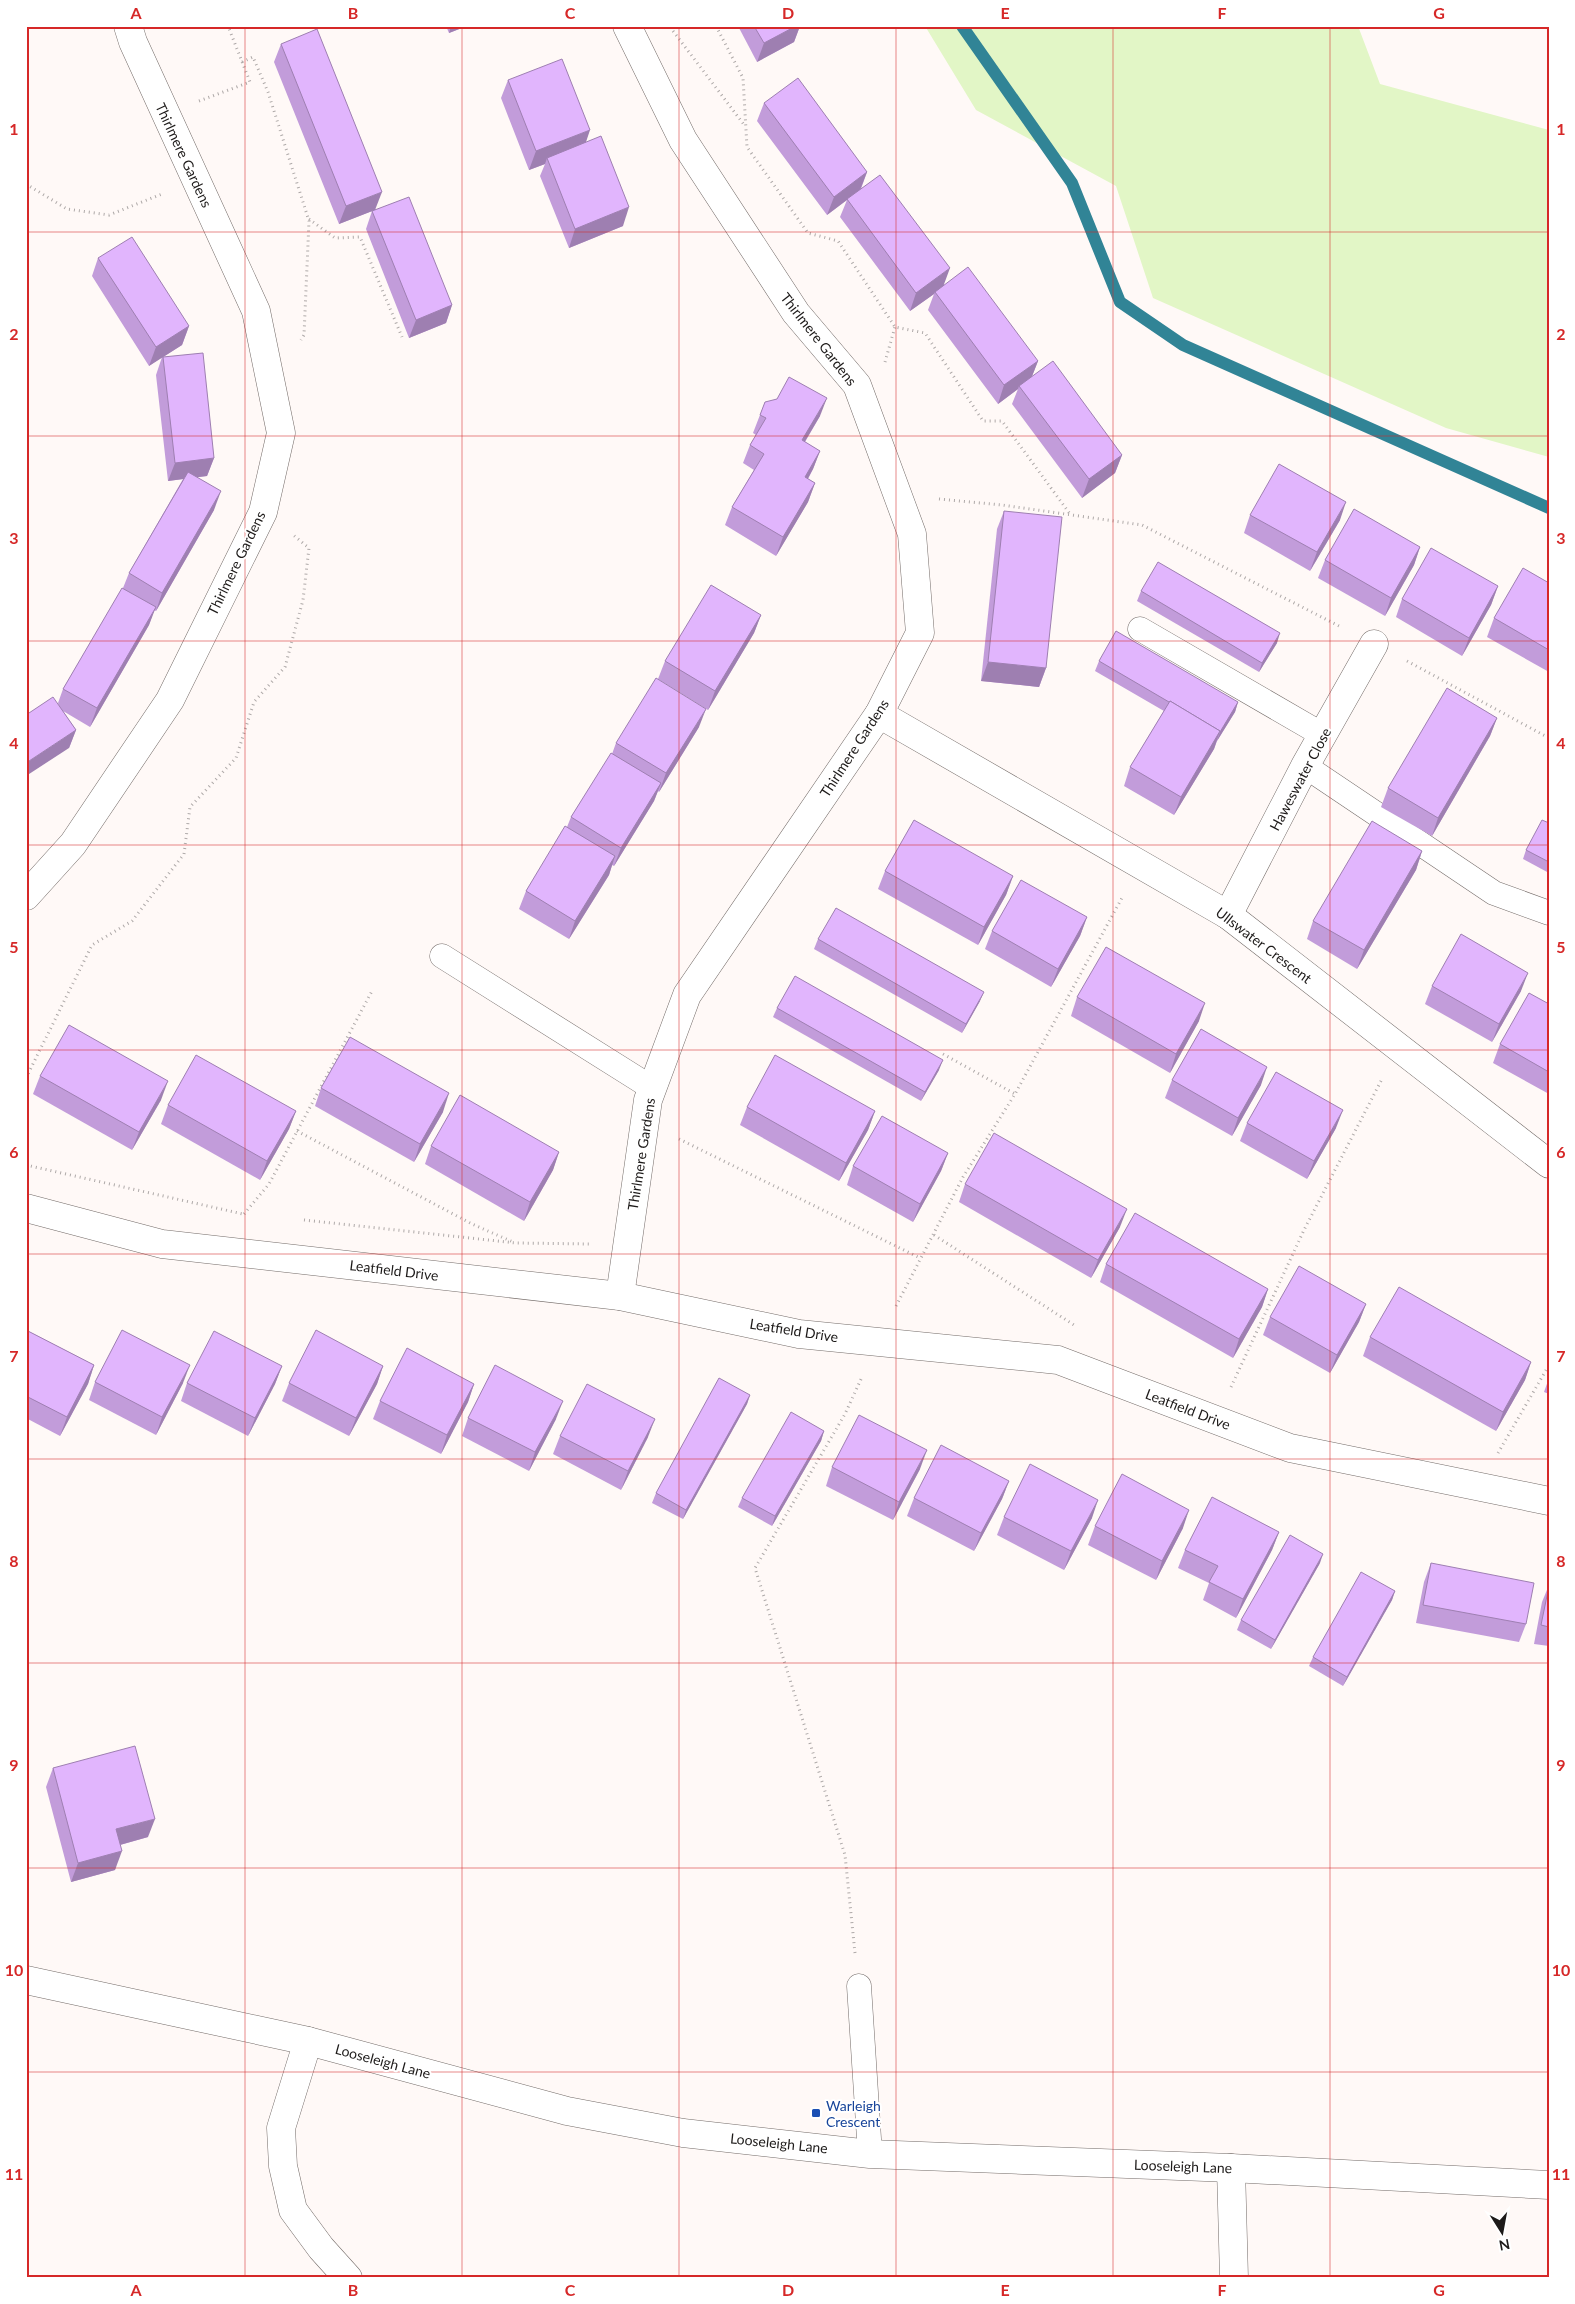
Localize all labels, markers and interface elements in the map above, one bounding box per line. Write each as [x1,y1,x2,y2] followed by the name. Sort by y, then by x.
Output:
[129,3,142,22] text: A
[348,3,358,22] text: B
[565,3,576,22] text: C
[782,3,794,22] text: D
[1000,3,1010,22] text: E
[1217,3,1227,22] text: F
[1433,3,1445,22] text: G
[152,100,216,210] street label: Thirlmere Gardens
[9,119,19,138] text: 1
[1556,119,1566,138] text: 1
[777,289,861,389] street label: Thirlmere Gardens
[9,324,19,343] text: 2
[1556,324,1566,343] text: 2
[203,508,269,618] street label: Thirlmere Gardens
[9,528,19,547] text: 3
[1556,528,1566,547] text: 3
[816,696,892,800] street label: Thirlmere Gardens
[1266,725,1334,833] street label: Haweswater Close
[9,733,19,752] text: 4
[1556,733,1566,752] text: 4
[1213,903,1315,987] street label: Ullswater Crescent
[9,937,19,956] text: 5
[1556,937,1566,956] text: 5
[624,1097,658,1211] street label: Thirlmere Gardens
[9,1142,19,1161] text: 6
[1556,1142,1566,1161] text: 6
[349,1256,439,1284] street label: Leatfield Drive
[748,1315,840,1345] street label: Leatfield Drive
[9,1346,19,1365] text: 7
[1556,1346,1566,1365] text: 7
[1143,1385,1233,1433] street label: Leatfield Drive
[9,1551,19,1570] text: 8
[1556,1551,1566,1570] text: 8
[9,1755,19,1774] text: 9
[1556,1755,1566,1774] text: 9
[5,1960,23,1979] text: 10
[1552,1960,1570,1979] text: 10
[333,2040,433,2082] street label: Looseleigh Lane
[826,2097,881,2130] place label: Warleigh Crescent
[810,2107,822,2119] marker: Warleigh Crescent
[729,2129,829,2157] street label: Looseleigh Lane
[1134,2156,1232,2176] street label: Looseleigh Lane
[5,2164,23,2183] text: 11
[1552,2164,1570,2183] text: 11
[1478,2206,1528,2256] north arrow
[1498,2236,1511,2255] text: N
[129,2280,142,2299] text: A
[348,2280,358,2299] text: B
[565,2280,576,2299] text: C
[782,2280,794,2299] text: D
[1000,2280,1010,2299] text: E
[1217,2280,1227,2299] text: F
[1433,2280,1445,2299] text: G

